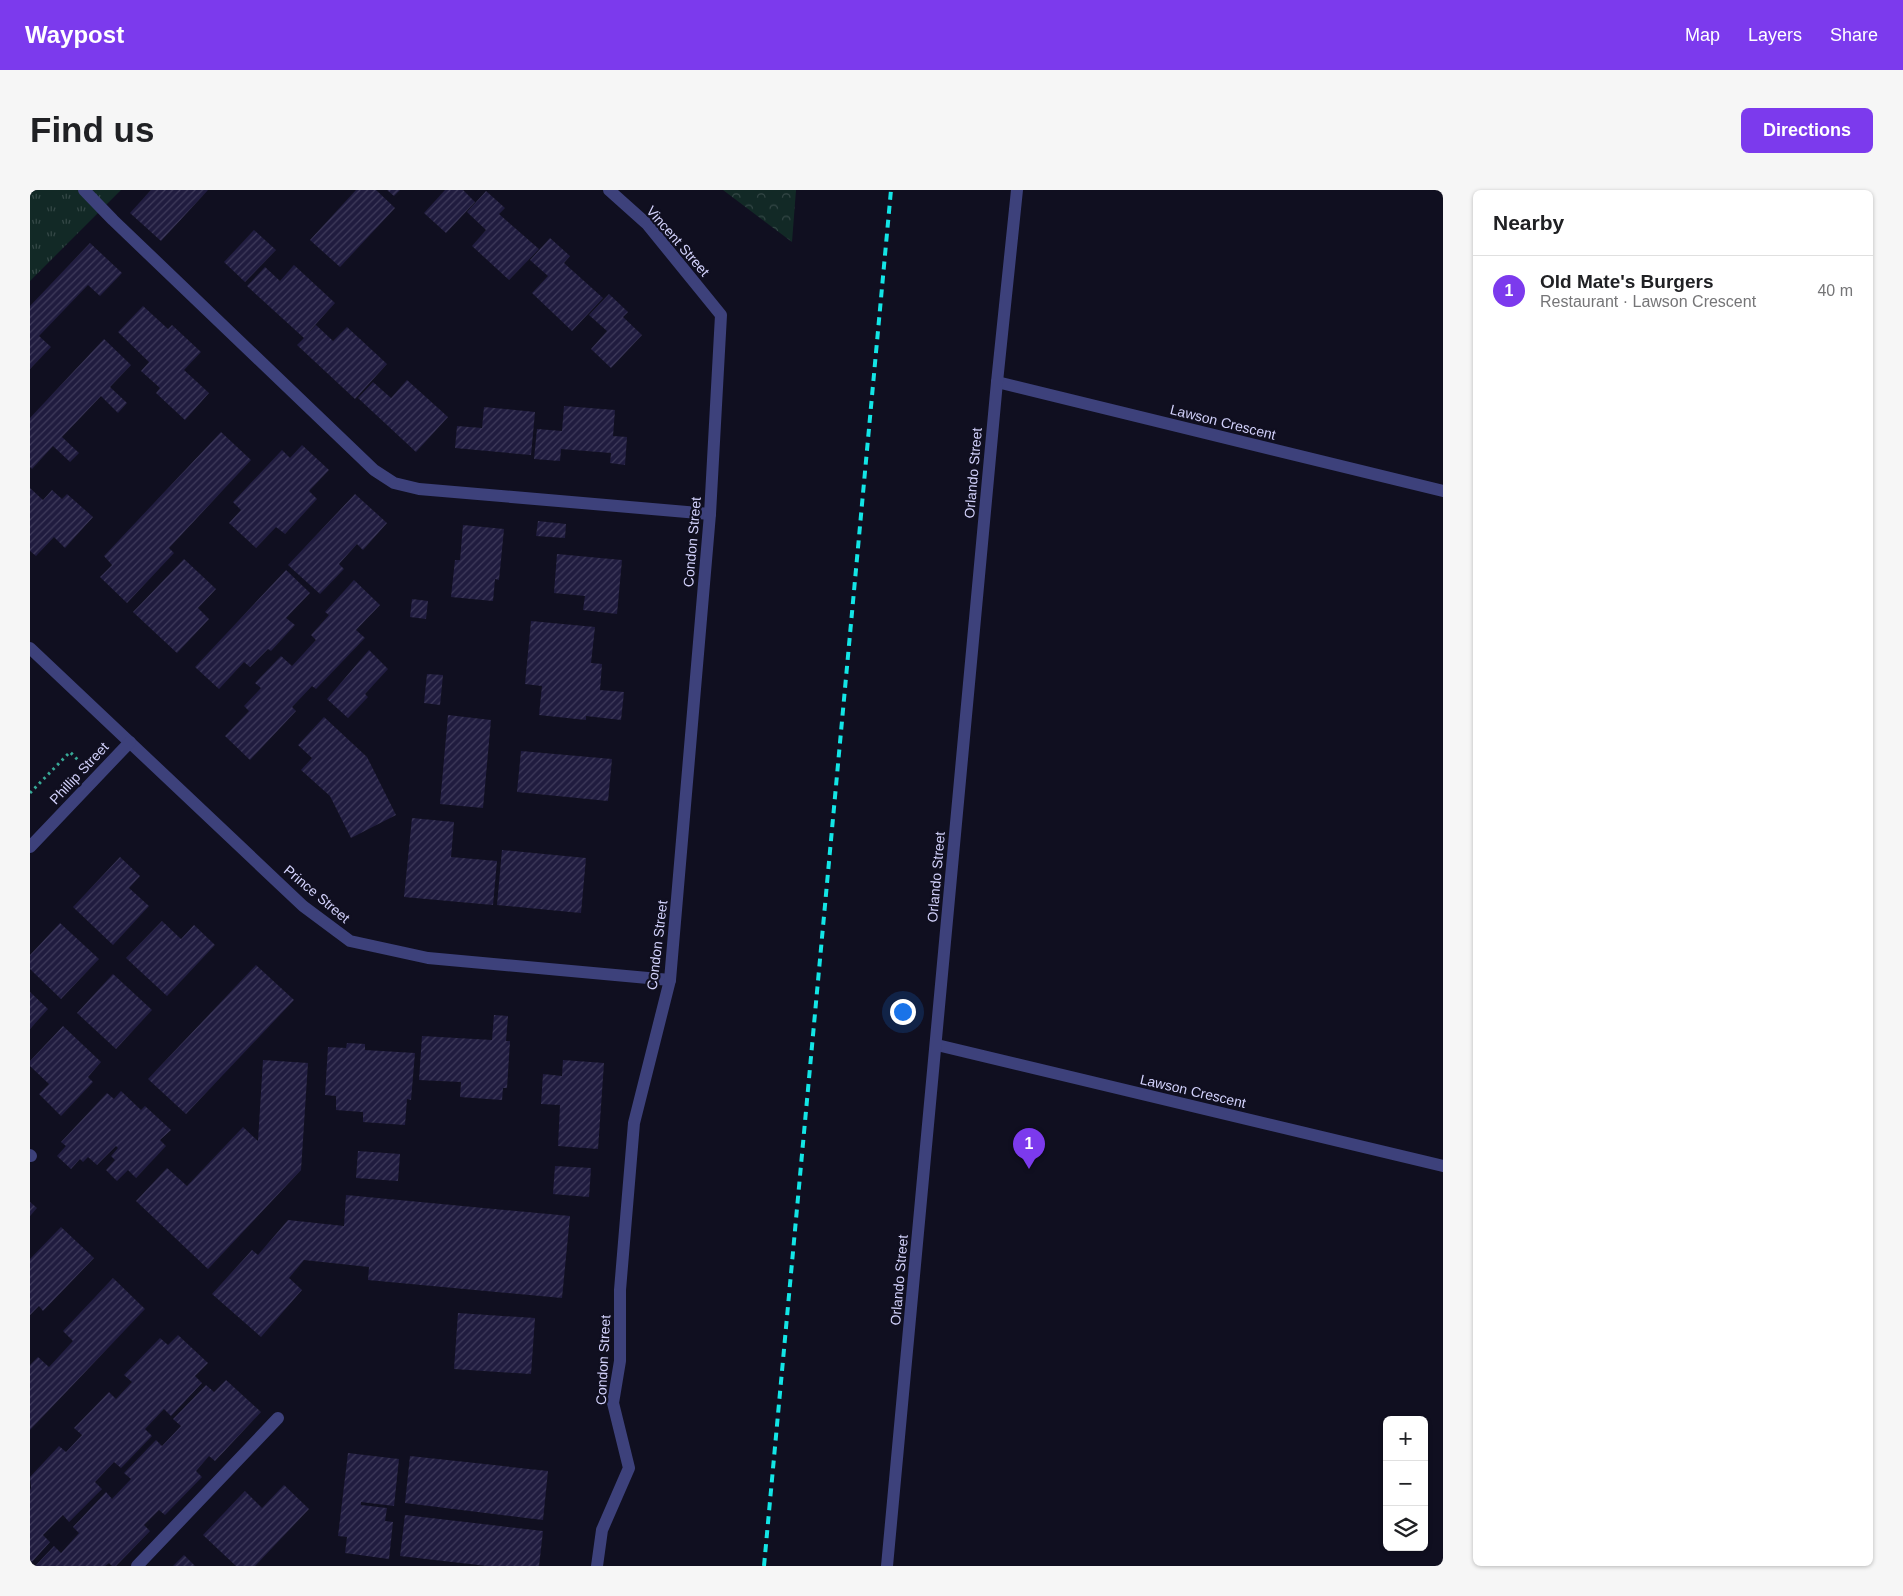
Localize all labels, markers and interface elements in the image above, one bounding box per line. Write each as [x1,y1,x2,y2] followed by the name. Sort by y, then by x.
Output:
[25,21,124,48] text: Waypost
[1685,25,1720,45] text: Map
[1748,25,1802,45] text: Layers
[1830,25,1878,45] text: Share
[1741,108,1873,153] button: Directions
[30,110,154,149] text: Find us
[643,203,713,279] street label: Vincent Street
[1493,211,1564,234] text: Nearby
[1540,271,1713,292] text: Old Mate's Burgers
[1505,282,1513,299] text: 1
[1817,282,1853,299] text: 40 m
[1540,293,1756,310] text: Restaurant · Lawson Crescent
[1169,401,1278,443] street label: Lawson Crescent
[961,427,985,519] street label: Orlando Street
[680,496,704,588] street label: Condon Street
[46,739,112,807] street label: Phillip Street
[924,831,948,923] street label: Orlando Street
[281,862,353,926] street label: Prince Street
[644,899,670,991] street label: Condon Street
[890,999,916,1025] your location
[1139,1071,1248,1111] street label: Lawson Crescent
[1013,1128,1045,1169] pin: 1
[887,1234,911,1326] street label: Orlando Street
[593,1314,613,1406] street label: Condon Street
[1383,1416,1428,1551] map controls
[1383,1416,1428,1461] button: +
[1383,1461,1428,1506] button: −
[1383,1506,1428,1551] button: layers

